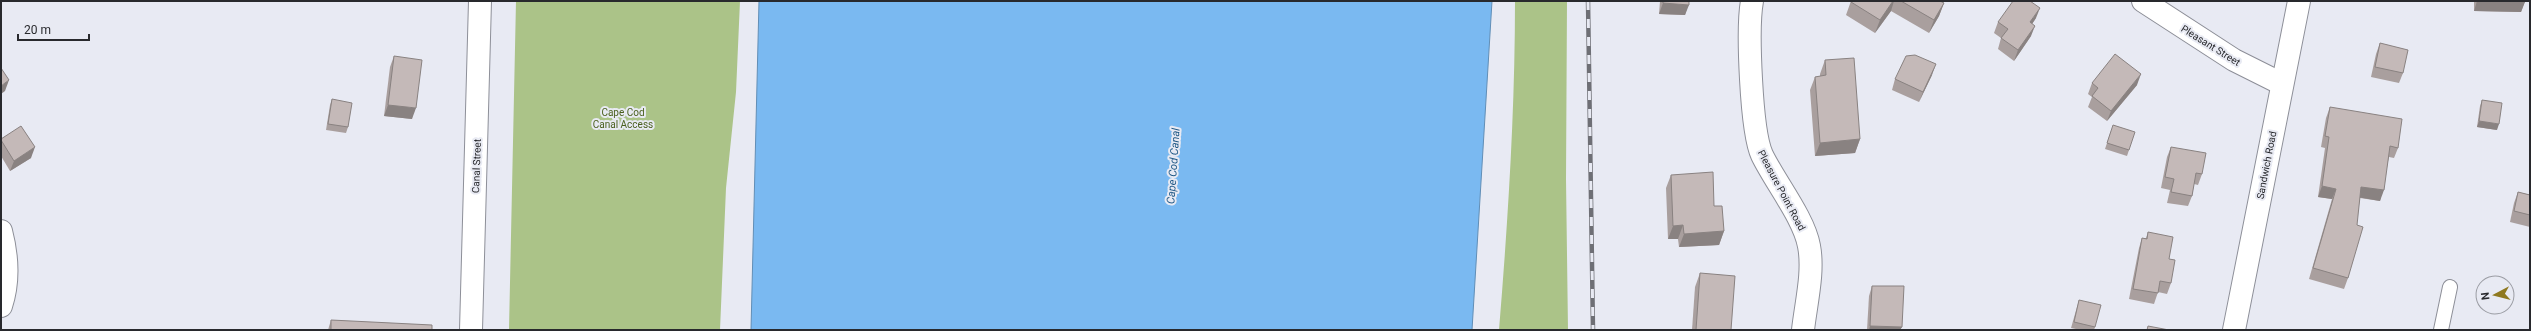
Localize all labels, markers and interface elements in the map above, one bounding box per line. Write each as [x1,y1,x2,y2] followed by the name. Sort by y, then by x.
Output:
[18,16,89,42] scale bar
[24,23,51,37] text: 20 m
[2179,23,2242,68] street label: Pleasant Street
[593,107,653,130] park label: Cape Cod Canal Access
[1164,127,1183,204] water label: Cape Cod Canal
[2255,130,2278,200] street label: Sandwich Road
[470,139,483,193] street label: Canal Street
[1756,148,1808,232] street label: Pleasure Point Road
[2475,275,2515,315] north arrow
[2479,291,2492,301] text: N

